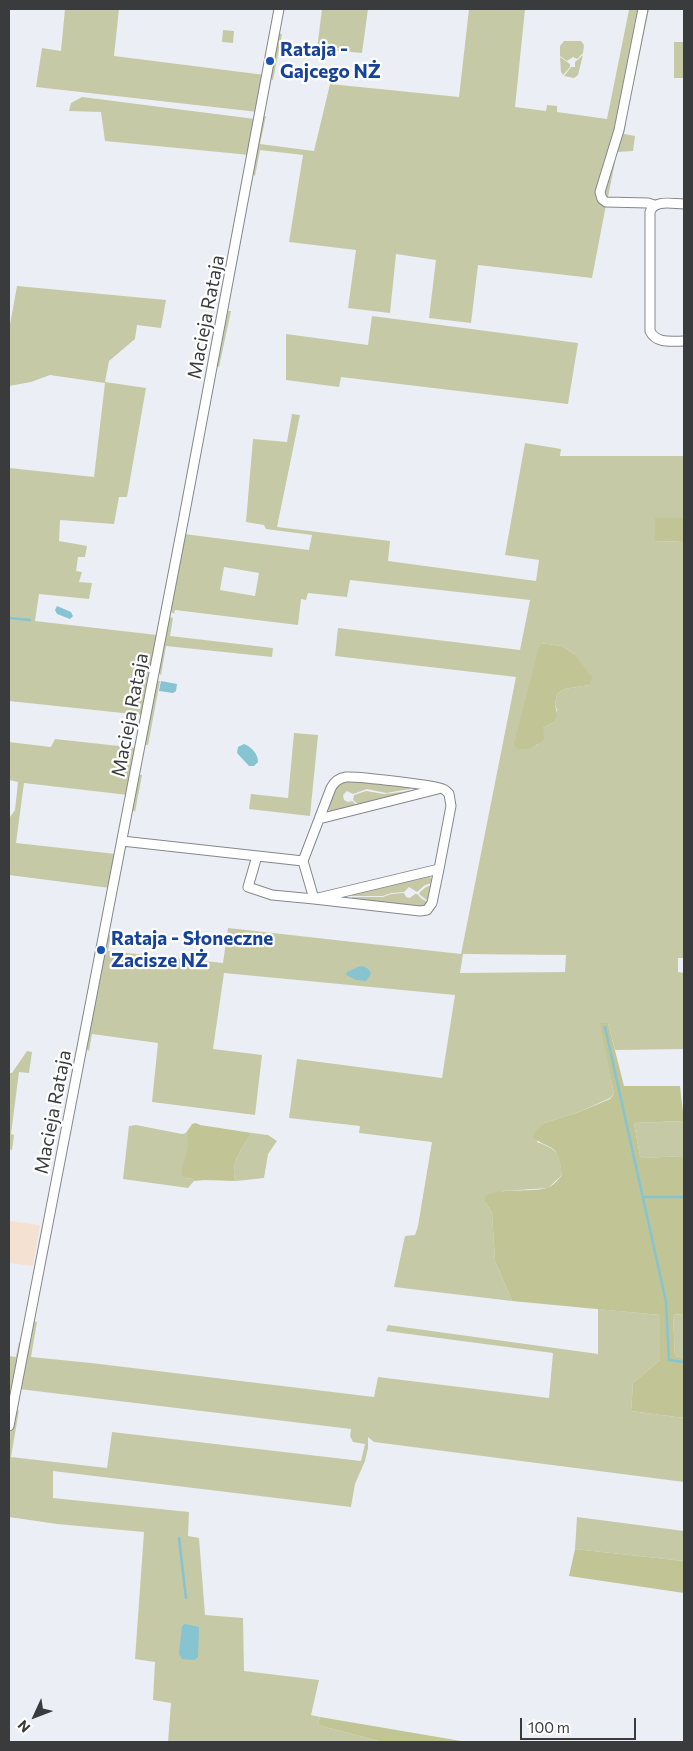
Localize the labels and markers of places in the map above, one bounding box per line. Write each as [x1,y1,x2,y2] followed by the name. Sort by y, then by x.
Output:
[280,39,381,83] place label: Rataja - Gajcego NŻ
[264,55,276,67] marker: Rataja - Gajcego NŻ
[111,928,273,972] place label: Rataja - Słoneczne Zacisze NŻ
[95,944,107,956] marker: Rataja - Słoneczne Zacisze NŻ

